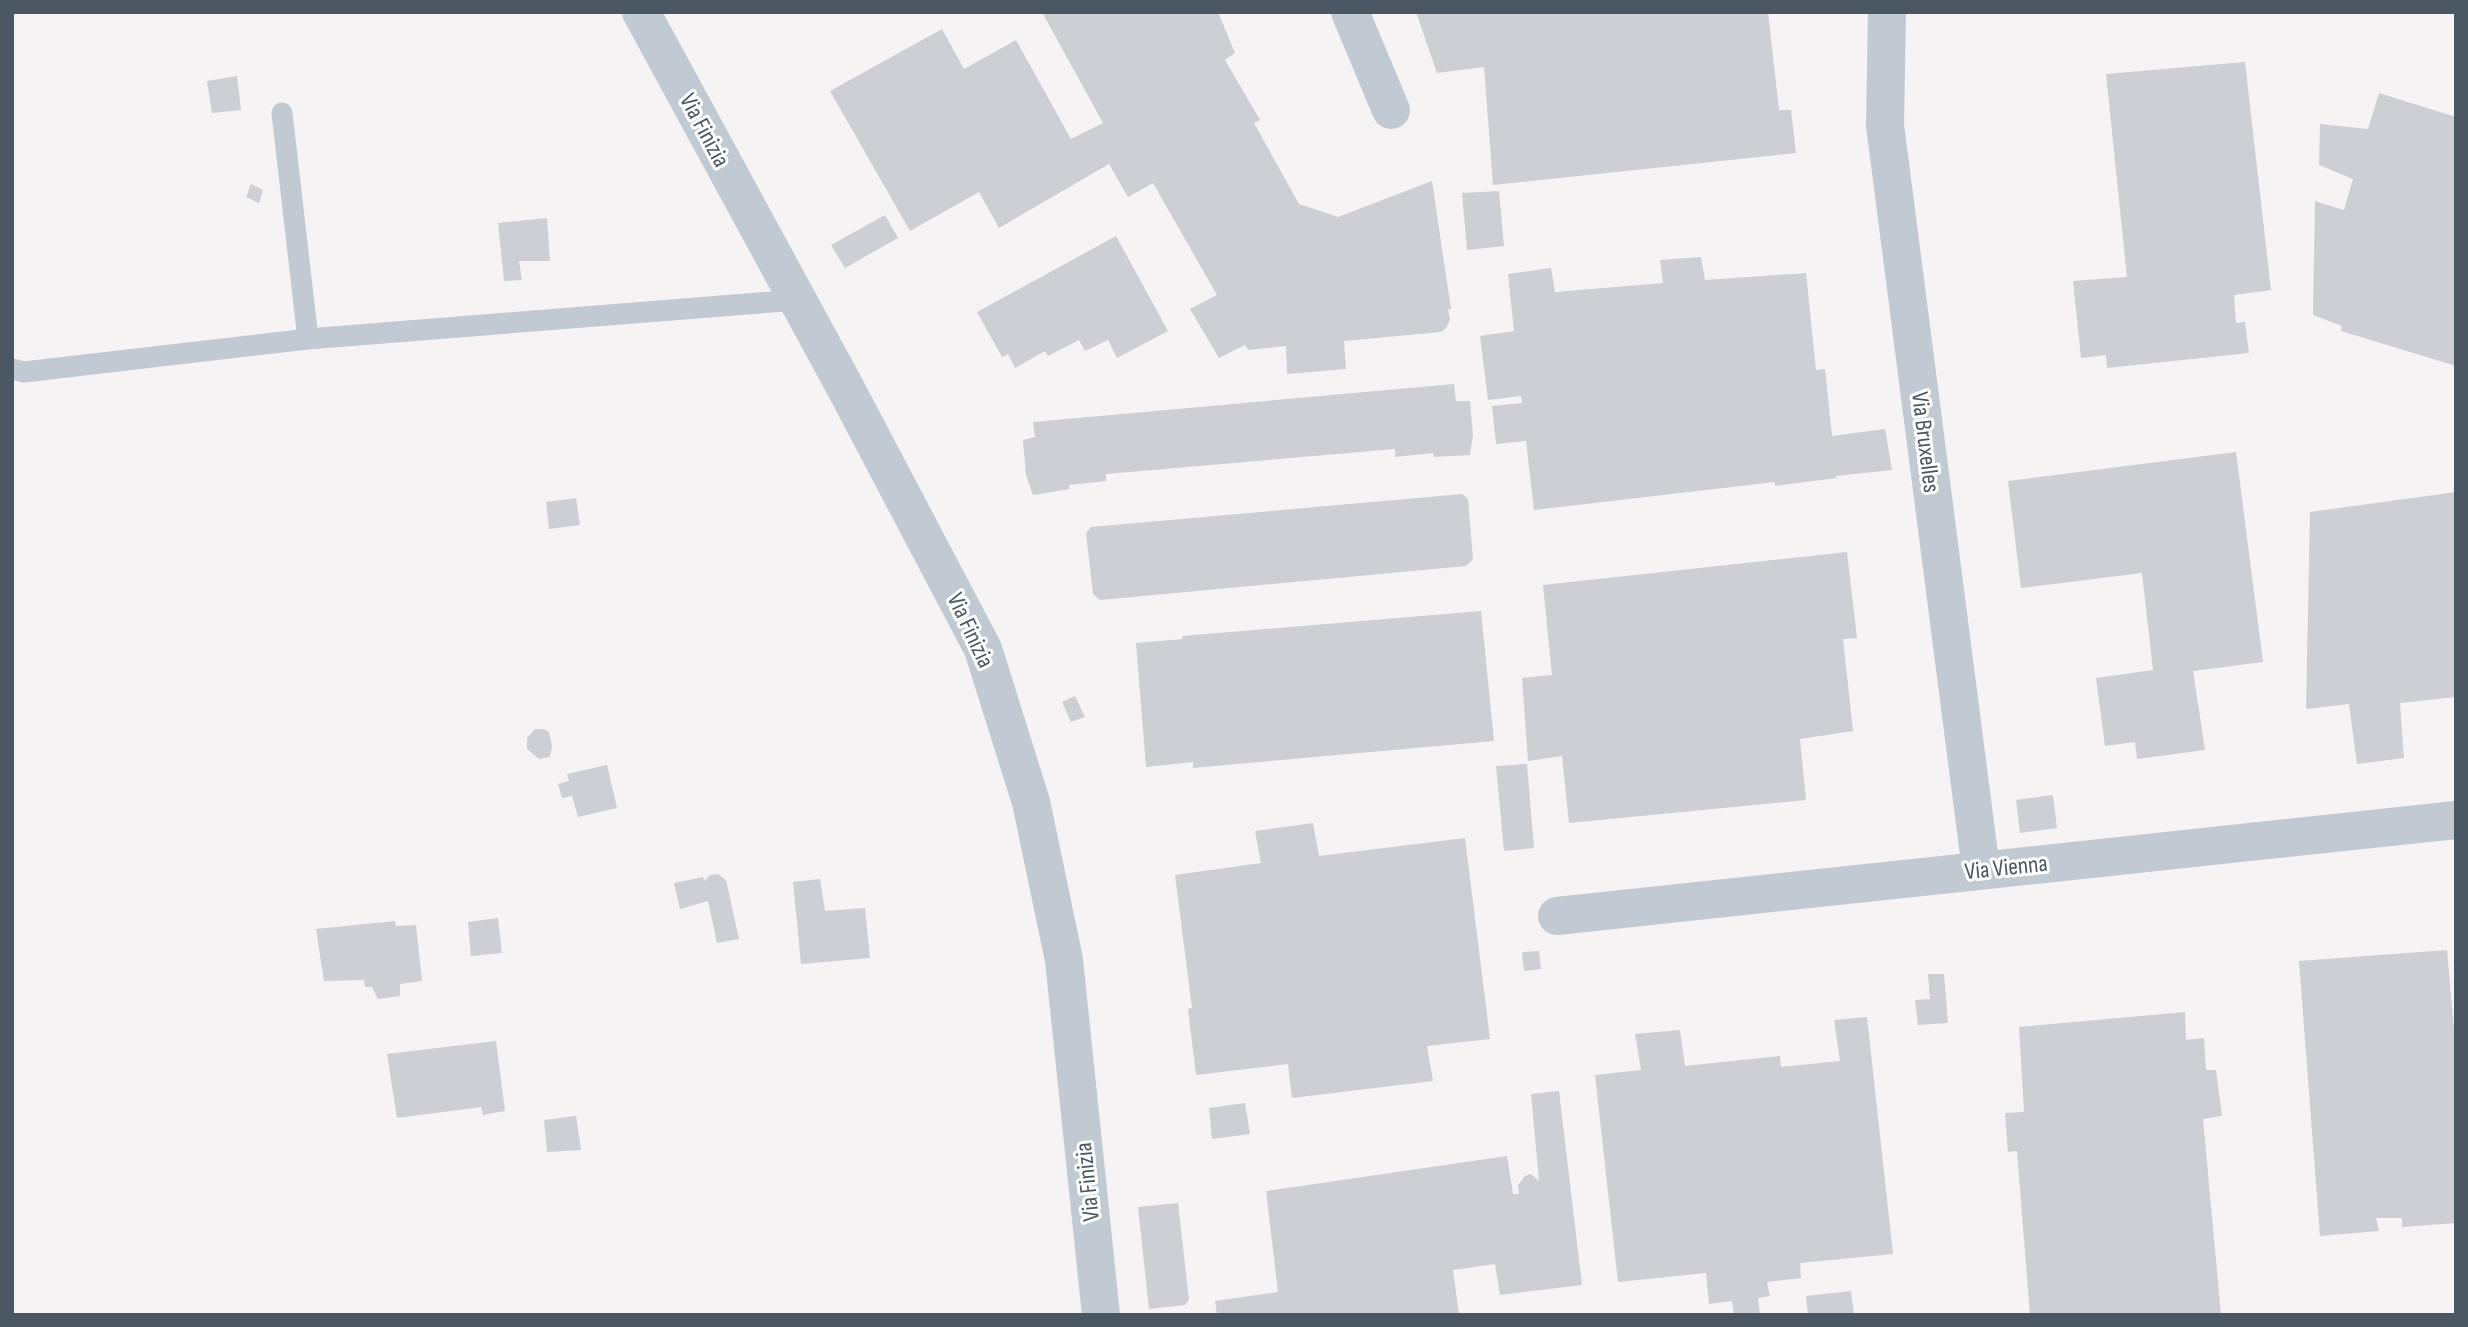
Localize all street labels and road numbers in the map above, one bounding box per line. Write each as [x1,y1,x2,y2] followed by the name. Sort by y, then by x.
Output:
[673,88,736,172] street label: Via Finizia
[1905,390,1946,494] street label: Via Bruxelles
[941,588,1000,672] street label: Via Finizia
[1963,849,2049,886] street label: Via Vienna
[1069,1141,1106,1223] street label: Via Finizia

